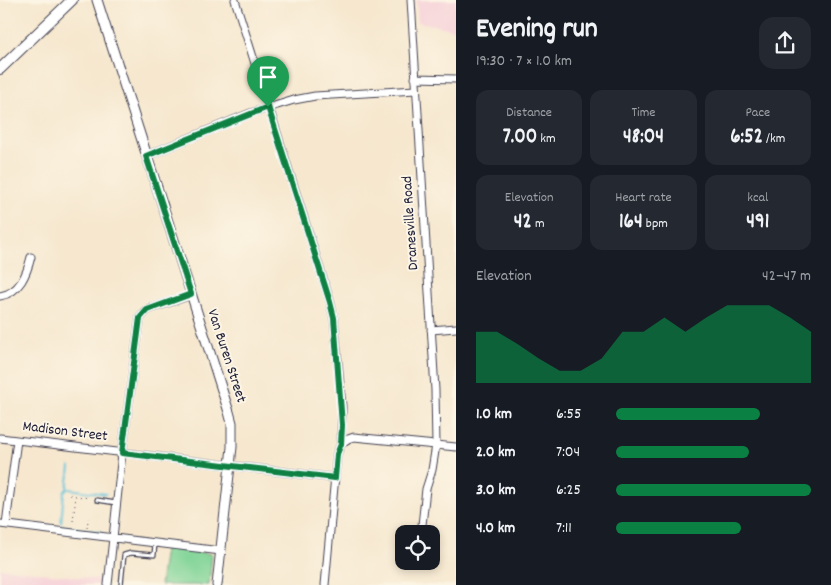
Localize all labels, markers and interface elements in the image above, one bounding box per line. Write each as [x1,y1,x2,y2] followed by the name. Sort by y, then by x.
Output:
[476,11,598,51] text: Evening run
[759,17,811,69] button: share
[476,50,572,73] text: 19:30 · 7 × 1.0 km
[247,56,289,107] pin
[254,63,282,91] icon: arrive
[506,103,552,123] text: Distance
[632,103,655,123] text: Time
[745,103,770,123] text: Pace
[503,123,537,153] text: 7.00
[623,123,664,153] text: 48:04
[730,123,763,153] text: 6:52
[537,129,556,149] text: km
[763,129,785,149] text: /km
[397,175,425,271] street label: Dranesville Road
[505,188,554,208] text: Elevation
[615,188,672,208] text: Heart rate
[747,188,768,208] text: kcal
[514,208,532,238] text: 42
[619,208,643,238] text: 164
[746,208,769,238] text: 491
[532,214,545,234] text: m
[643,214,668,234] text: bpm
[476,265,532,288] text: Elevation
[762,265,811,288] text: 42–47 m
[201,306,252,406] street label: Van Buren Street
[476,403,512,426] text: 1.0 km
[556,403,581,426] text: 6:55
[21,416,109,448] street label: Madison Street
[476,441,516,464] text: 2.0 km
[556,441,580,464] text: 7:04
[476,479,516,502] text: 3.0 km
[556,479,581,502] text: 6:25
[476,517,515,540] text: 4.0 km
[556,517,572,540] text: 7:11
[395,525,440,570] map controls
[395,525,440,570] button: locate

